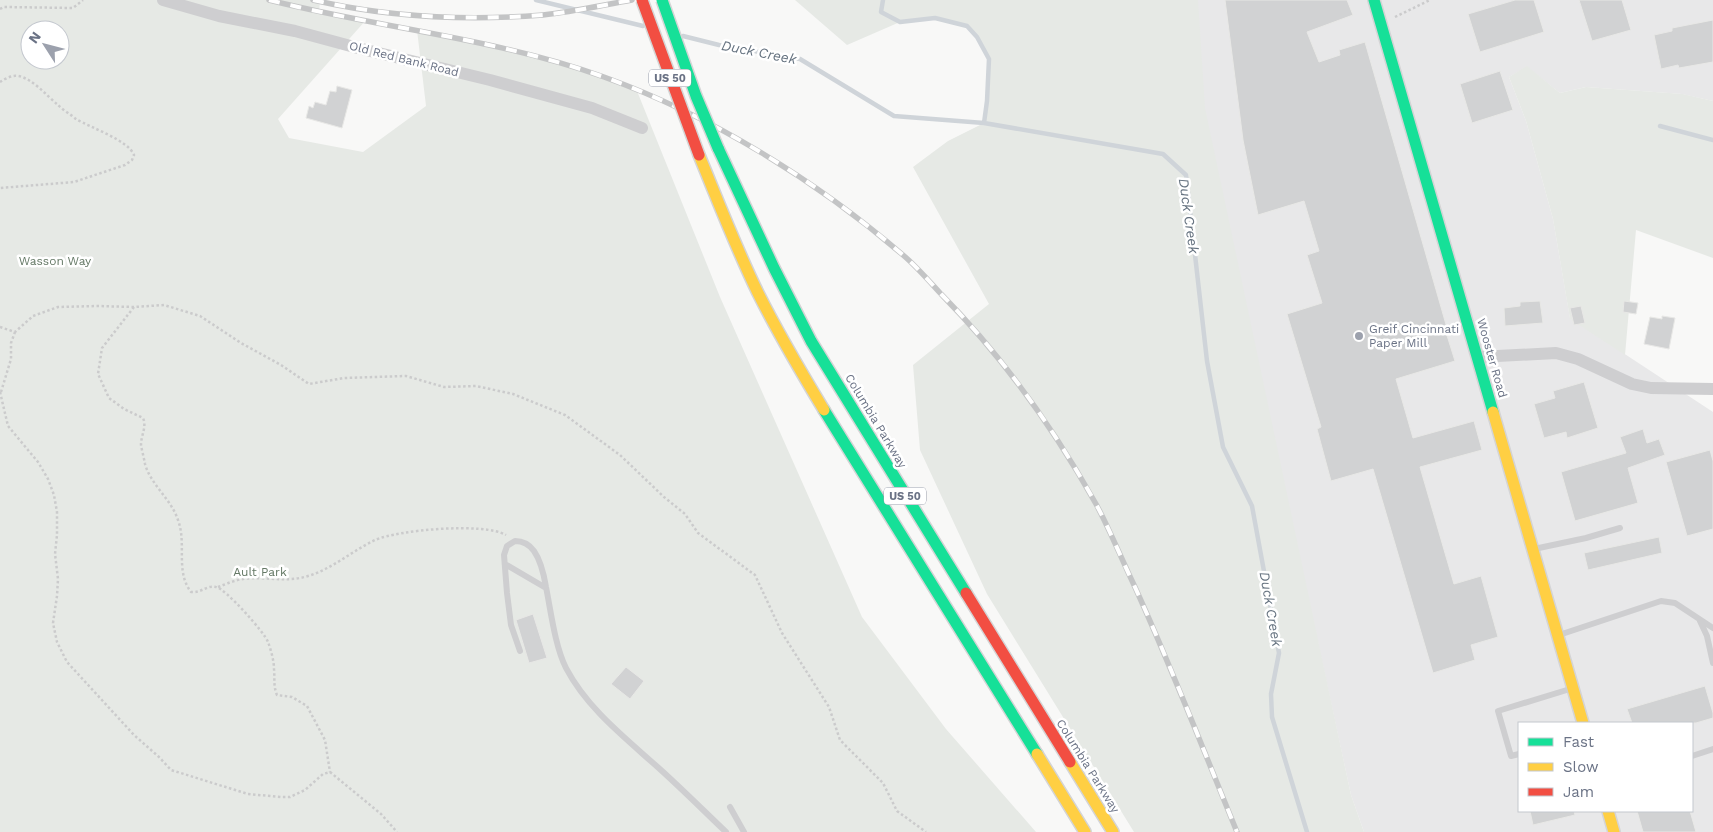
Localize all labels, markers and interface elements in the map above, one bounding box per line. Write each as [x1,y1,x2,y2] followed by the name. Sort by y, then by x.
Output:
[20,20,70,70] north arrow
[25,28,44,46] text: N
[720,37,798,67] water label: Duck Creek
[348,39,460,79] street label: Old Red Bank Road
[649,70,691,86] road number: US 50
[1176,177,1202,255] water label: Duck Creek
[19,254,92,268] park label: Wasson Way
[1474,317,1510,399] street label: Wooster Road
[1369,322,1459,350] place label: Greif Cincinnati Paper Mill
[1353,330,1365,342] marker: Greif Cincinnati Paper Mill
[842,371,910,471] street label: Columbia Parkway
[884,488,926,504] road number: US 50
[233,565,287,579] park label: Ault Park
[1257,570,1286,648] water label: Duck Creek
[1054,717,1123,816] street label: Columbia Parkway
[1518,722,1693,812] legend
[1563,733,1595,751] text: Fast
[1563,758,1599,776] text: Slow
[1563,783,1594,801] text: Jam

